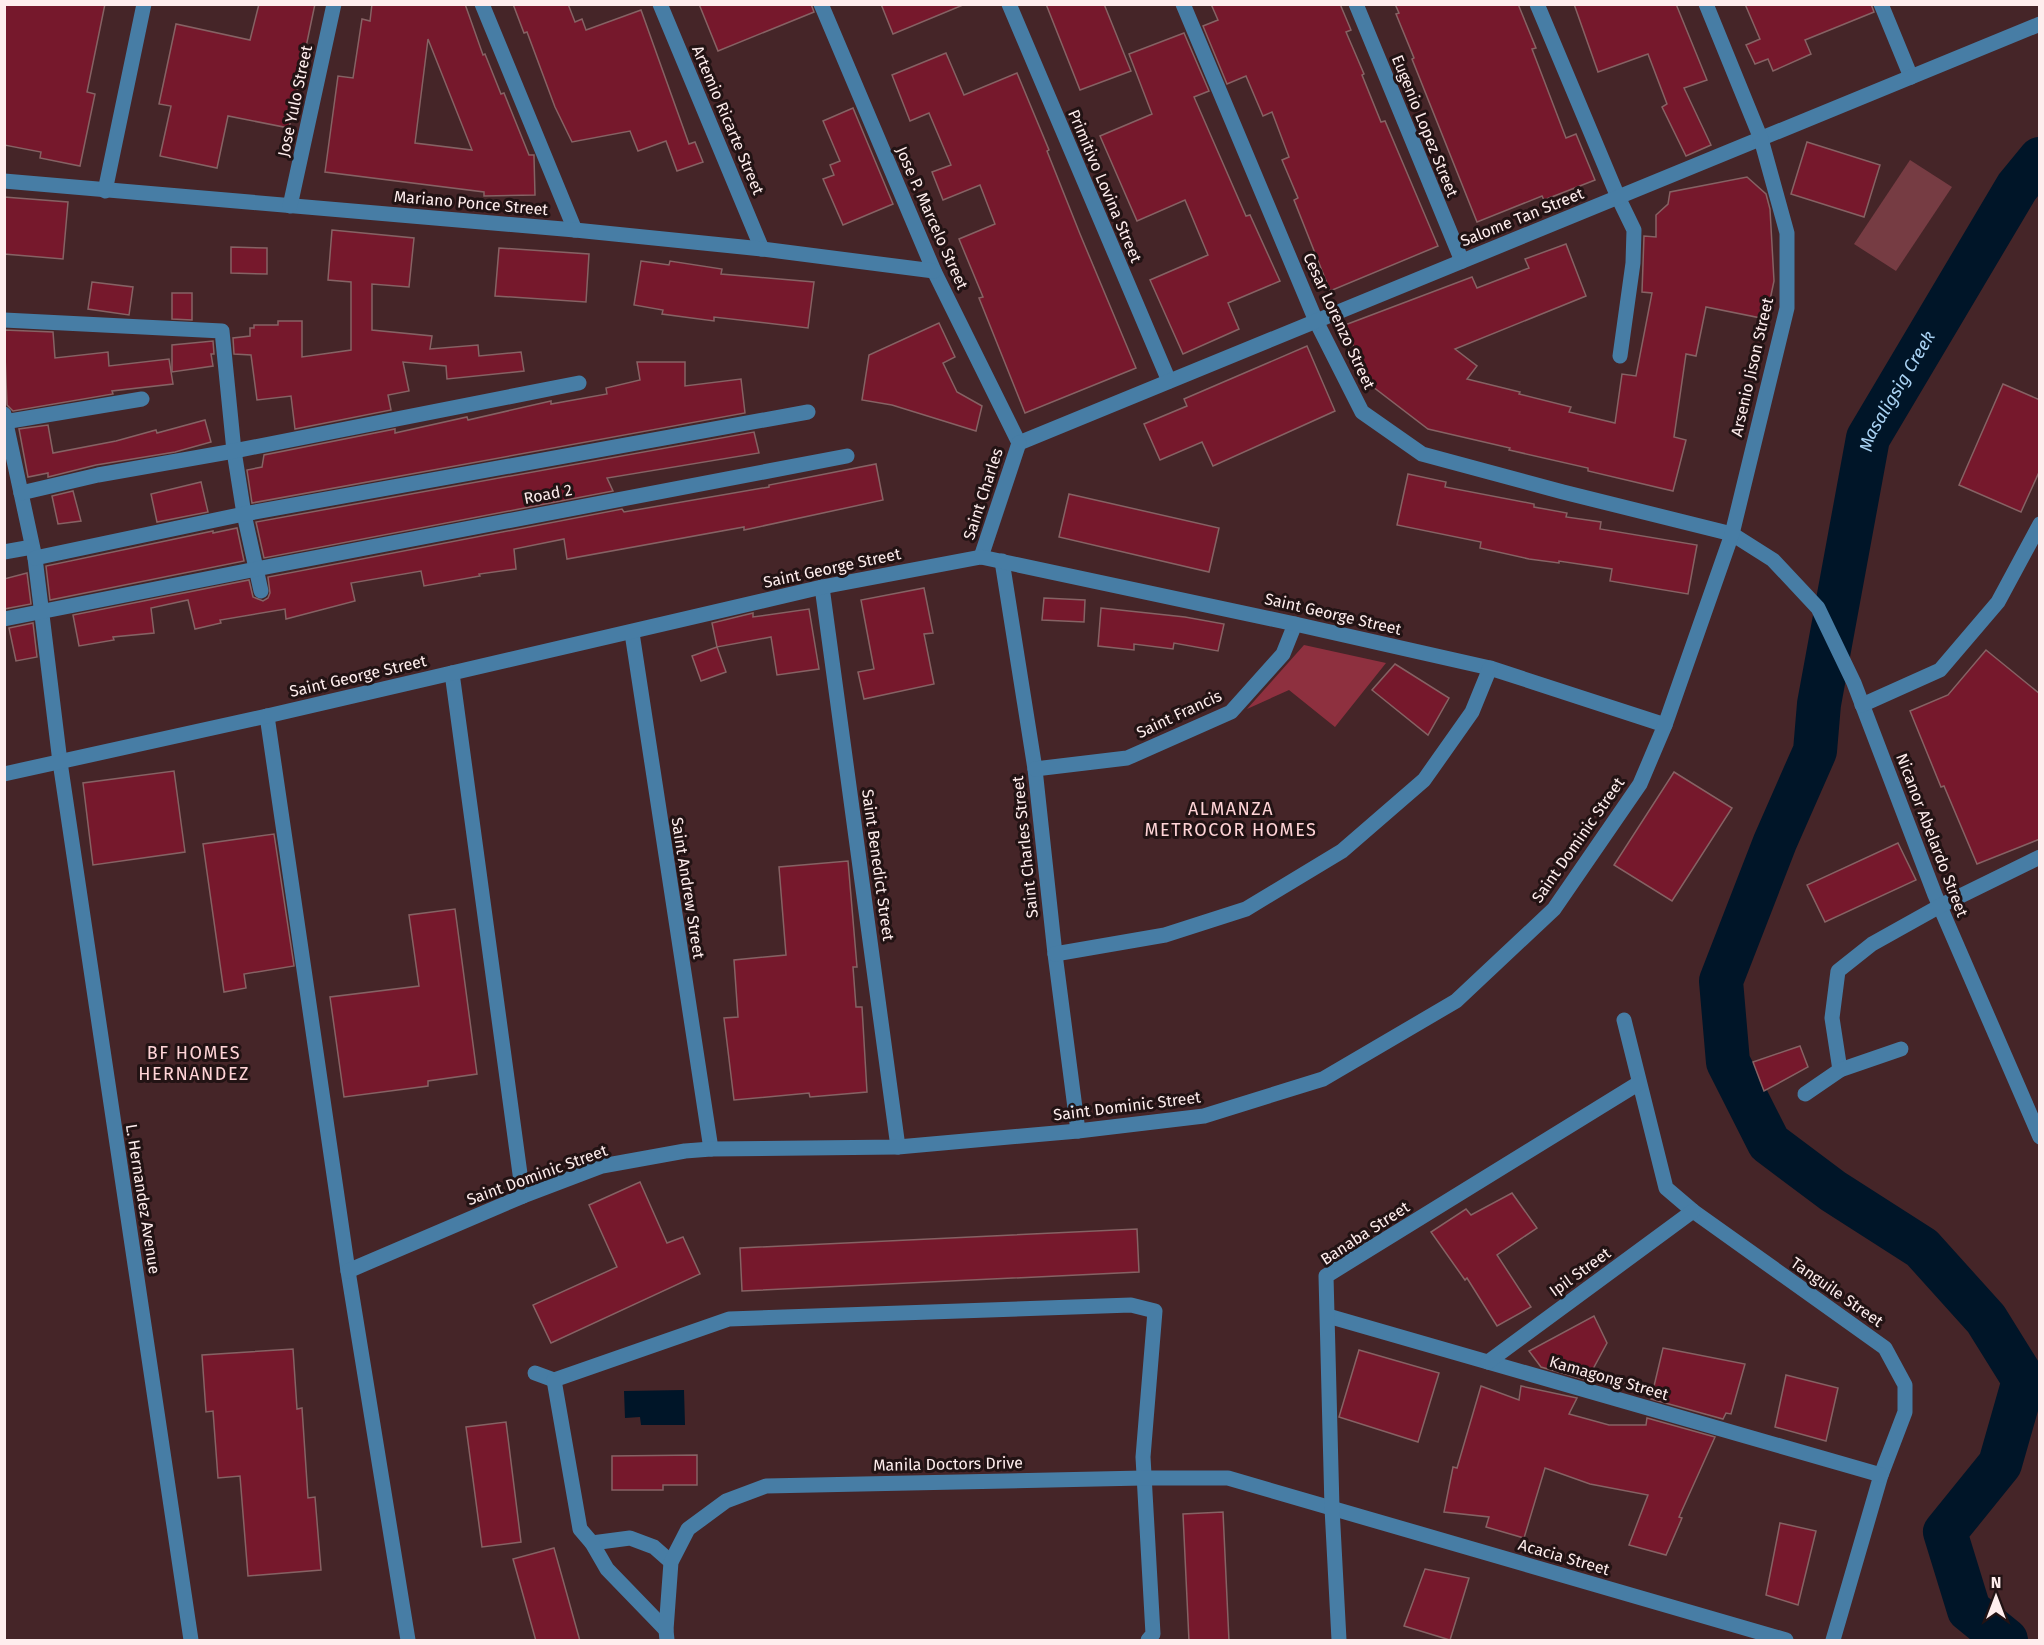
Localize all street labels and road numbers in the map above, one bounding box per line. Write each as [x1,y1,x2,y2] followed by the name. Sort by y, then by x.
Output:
[274,43,316,159] street label: Jose Yulo Street
[688,43,768,197] street label: Artemio Ricarte Street
[1388,52,1462,200] street label: Eugenio Lopez Street
[1064,107,1146,266] street label: Primitivo Lovina Street
[892,144,972,293] street label: Jose P. Marcelo Street
[1458,184,1587,250] street label: Salome Tan Street
[393,187,549,219] street label: Mariano Ponce Street
[1299,250,1379,392] street label: Cesar Lorenzo Street
[1727,295,1777,438] street label: Arsenio Jison Street
[959,446,1007,542] street label: Saint Charles
[522,480,574,508] street label: Road 2
[762,544,903,592] street label: Saint George Street
[1263,589,1403,639] street label: Saint George Street
[288,651,428,701] street label: Saint George Street
[1133,686,1225,742] street label: Saint Francis
[1892,750,1972,920] street label: Nicanor Abelardo Street
[1528,774,1628,906] street label: Saint Dominic Street
[1008,775,1042,919] street label: Saint Charles Street
[858,788,898,942] street label: Saint Benedict Street
[667,816,709,960] street label: Saint Andrew Street
[1052,1088,1202,1124] street label: Saint Dominic Street
[122,1123,164,1275] street label: L. Hernandez Avenue
[464,1141,610,1209] street label: Saint Dominic Street
[1317,1197,1413,1269] street label: Banaba Street
[1546,1243,1615,1301] street label: Ipil Street
[1787,1253,1887,1331] street label: Tanguile Street
[1547,1352,1671,1404] street label: Kamagong Street
[873,1453,1023,1475] street label: Manila Doctors Drive
[1516,1535,1612,1579] street label: Acacia Street

